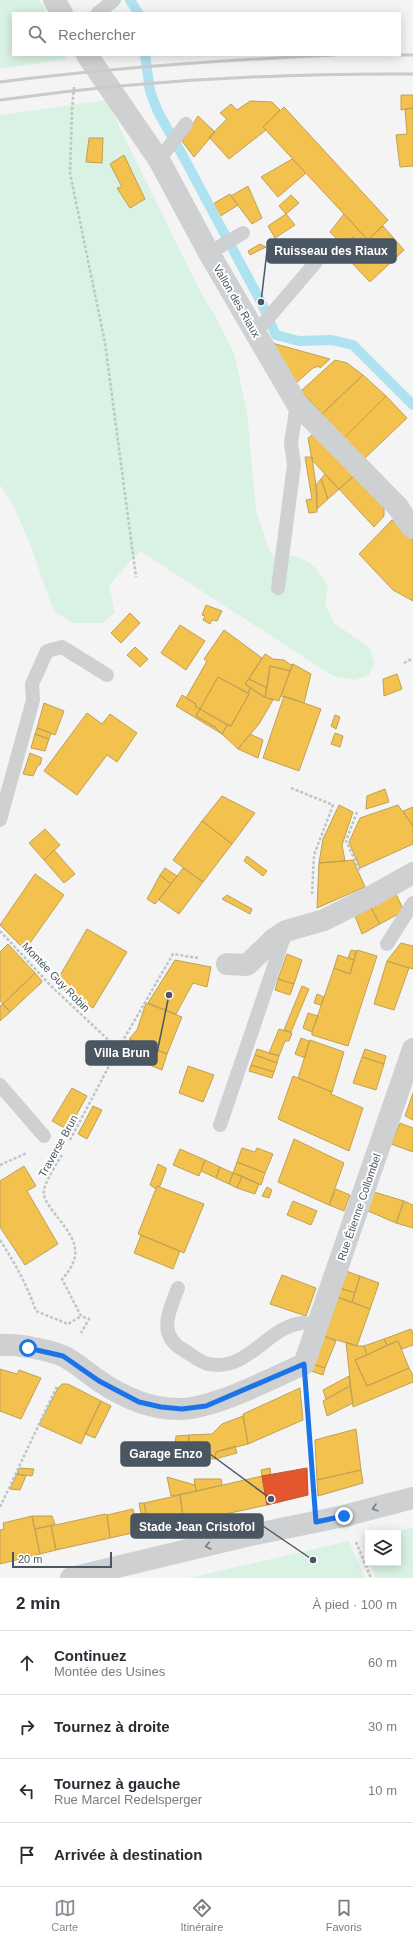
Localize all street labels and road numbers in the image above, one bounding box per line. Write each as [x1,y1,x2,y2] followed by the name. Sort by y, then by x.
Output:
[211,263,263,340] street label: Vallon des Riaux
[20,940,92,1014] street label: Montée Guy Robin
[36,1113,80,1179] street label: Traverse Brun
[335,1152,383,1262] street label: Rue Étienne Collombel

